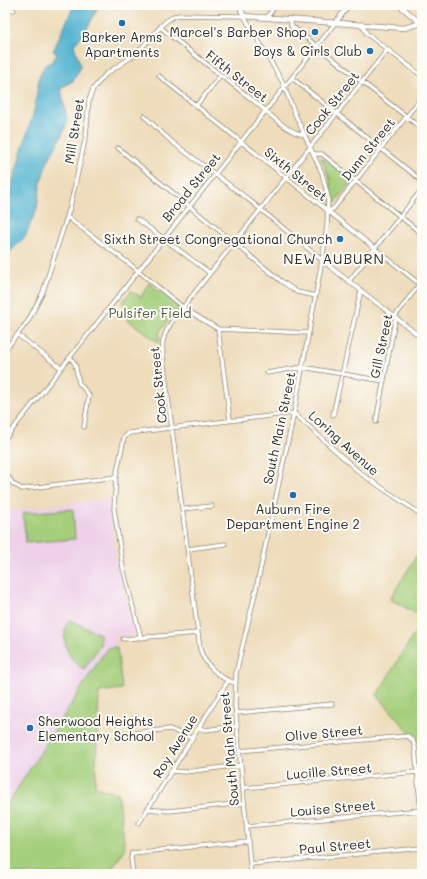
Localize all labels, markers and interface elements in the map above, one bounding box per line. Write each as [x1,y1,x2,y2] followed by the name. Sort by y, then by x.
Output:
[117,18,127,28] marker: Barker Arms Apartments
[170,23,307,40] place label: Marcel's Barber Shop
[310,27,320,37] marker: Marcel's Barber Shop
[82,28,162,60] place label: Barker Arms Apartments
[254,42,362,59] place label: Boys & Girls Club
[203,46,272,106] street label: Fifth Street
[365,46,375,56] marker: Boys & Girls Club
[301,67,363,138] street label: Cook Street
[60,97,87,165] street label: Mill Street
[337,114,398,184] street label: Dunn Street
[261,143,332,204] street label: Sixth Street
[158,148,224,225] street label: Broad Street
[104,230,332,247] place label: Sixth Street Congregational Church
[335,234,345,244] marker: Sixth Street Congregational Church
[283,249,385,268] district label: NEW AUBURN
[108,304,192,321] park label: Pulsifer Field
[365,312,396,380] street label: Gill Street
[145,346,170,424] street label: Cook Street
[258,370,299,486] street label: South Main Street
[306,407,383,479] street label: Loring Avenue
[288,490,298,500] marker: Auburn Fire Department Engine 2
[226,500,360,532] place label: Auburn Fire Department Engine 2
[215,691,242,807] street label: South Main Street
[148,711,201,781] street label: Roy Avenue
[38,712,155,744] place label: Sherwood Heights Elementary School
[284,721,364,744] street label: Olive Street
[25,723,35,733] marker: Sherwood Heights Elementary School
[286,758,373,783] street label: Lucille Street
[290,795,377,820] street label: Louise Street
[298,834,372,857] street label: Paul Street

